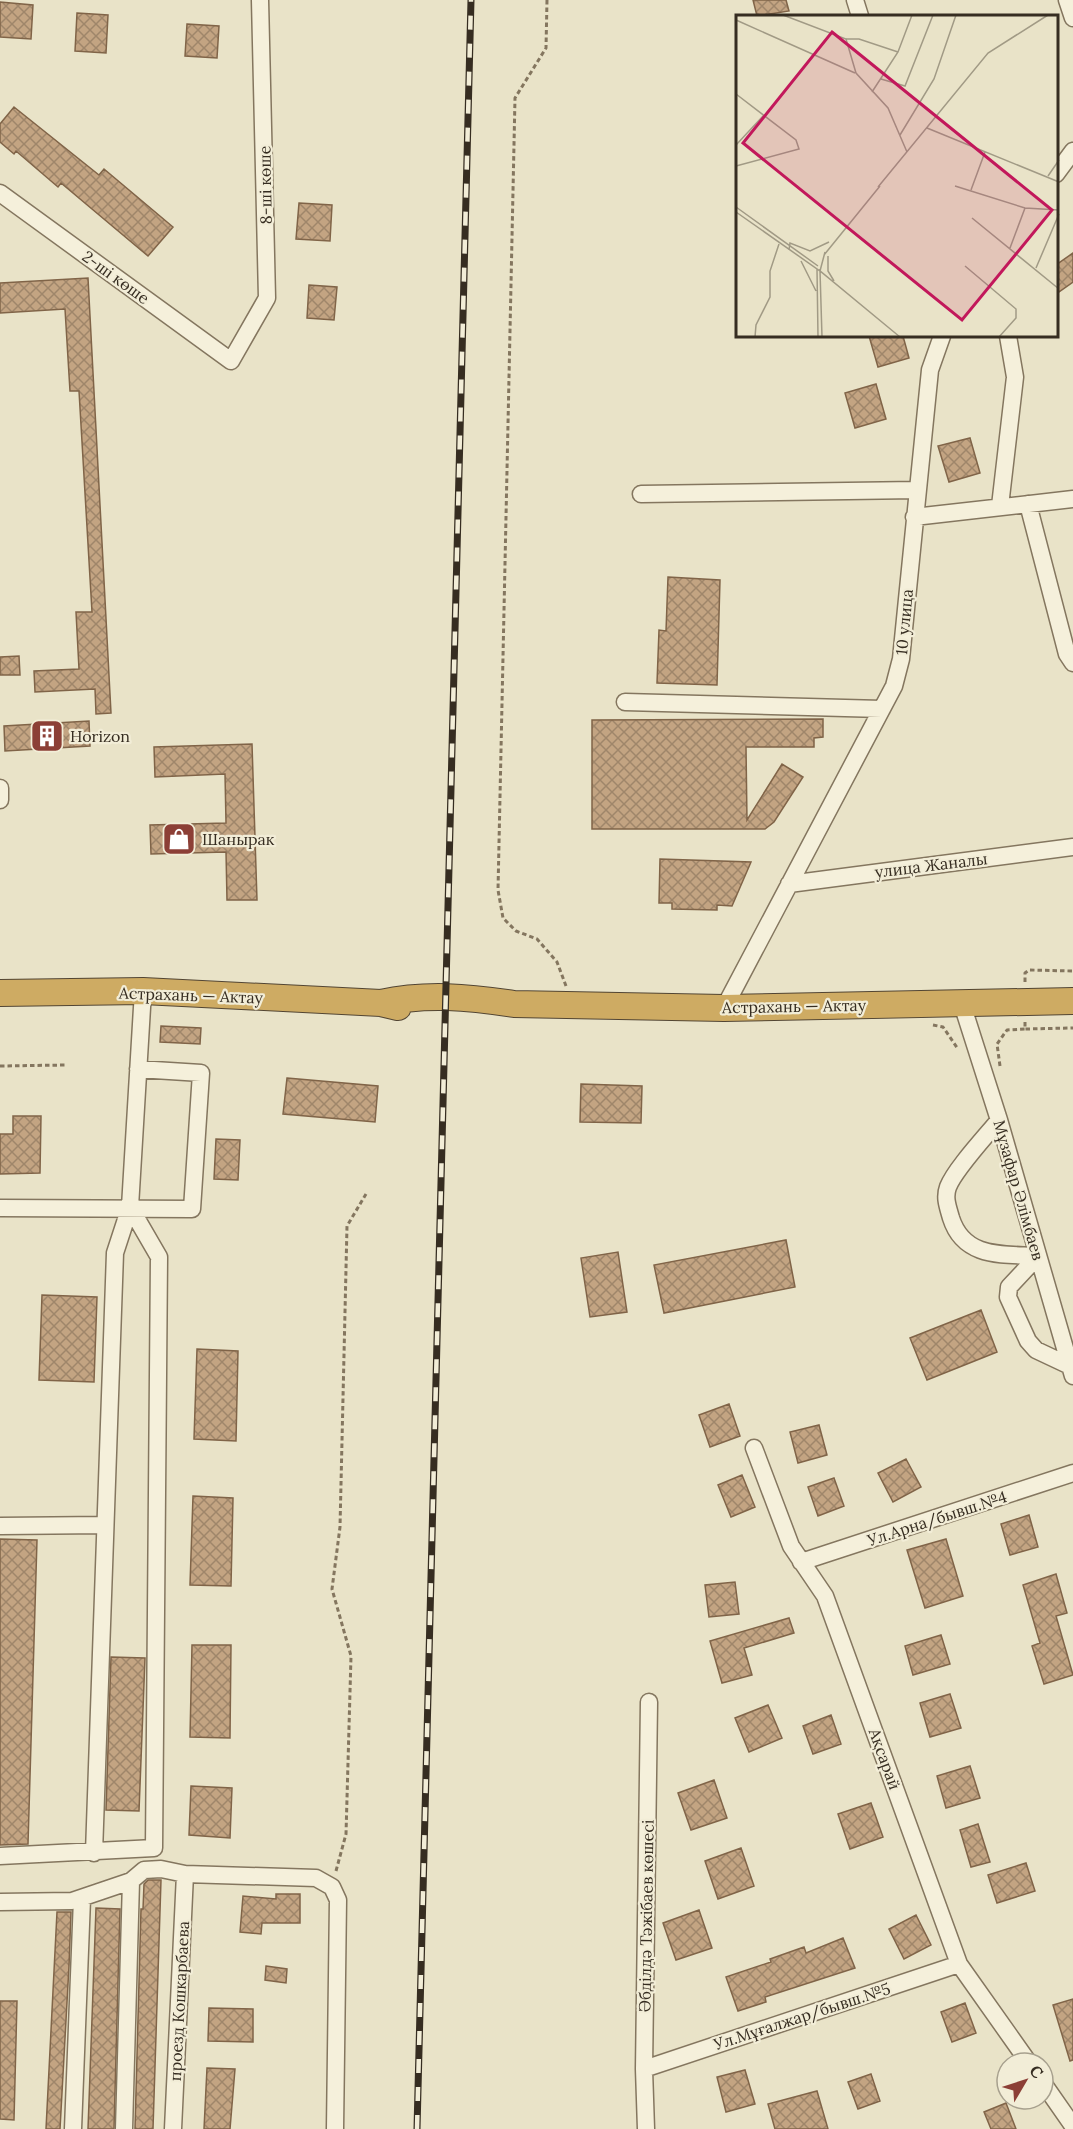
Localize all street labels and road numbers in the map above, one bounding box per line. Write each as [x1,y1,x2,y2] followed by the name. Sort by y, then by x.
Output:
[254,145,276,224] street label: 8-шi көше
[79,246,154,308] street label: 2-ші көше
[891,588,917,656] street label: 10 улица
[873,848,989,882] street label: улица Жаналы
[118,982,264,1008] street label: Астрахань — Актау
[721,995,867,1017] street label: Астрахань — Актау
[989,1118,1049,1262] street label: Мұзафар Әлімбаев
[864,1486,1010,1551] street label: Ул.Арна/бывш.№4
[864,1725,905,1792] street label: Ақсарай
[634,1819,658,2013] street label: Әбділдә Тәжібаев көшесі
[165,1920,193,2082] street label: проезд Кошкарбаева
[710,1978,893,2055] street label: Ул.Мұғалжар/бывш.№5

